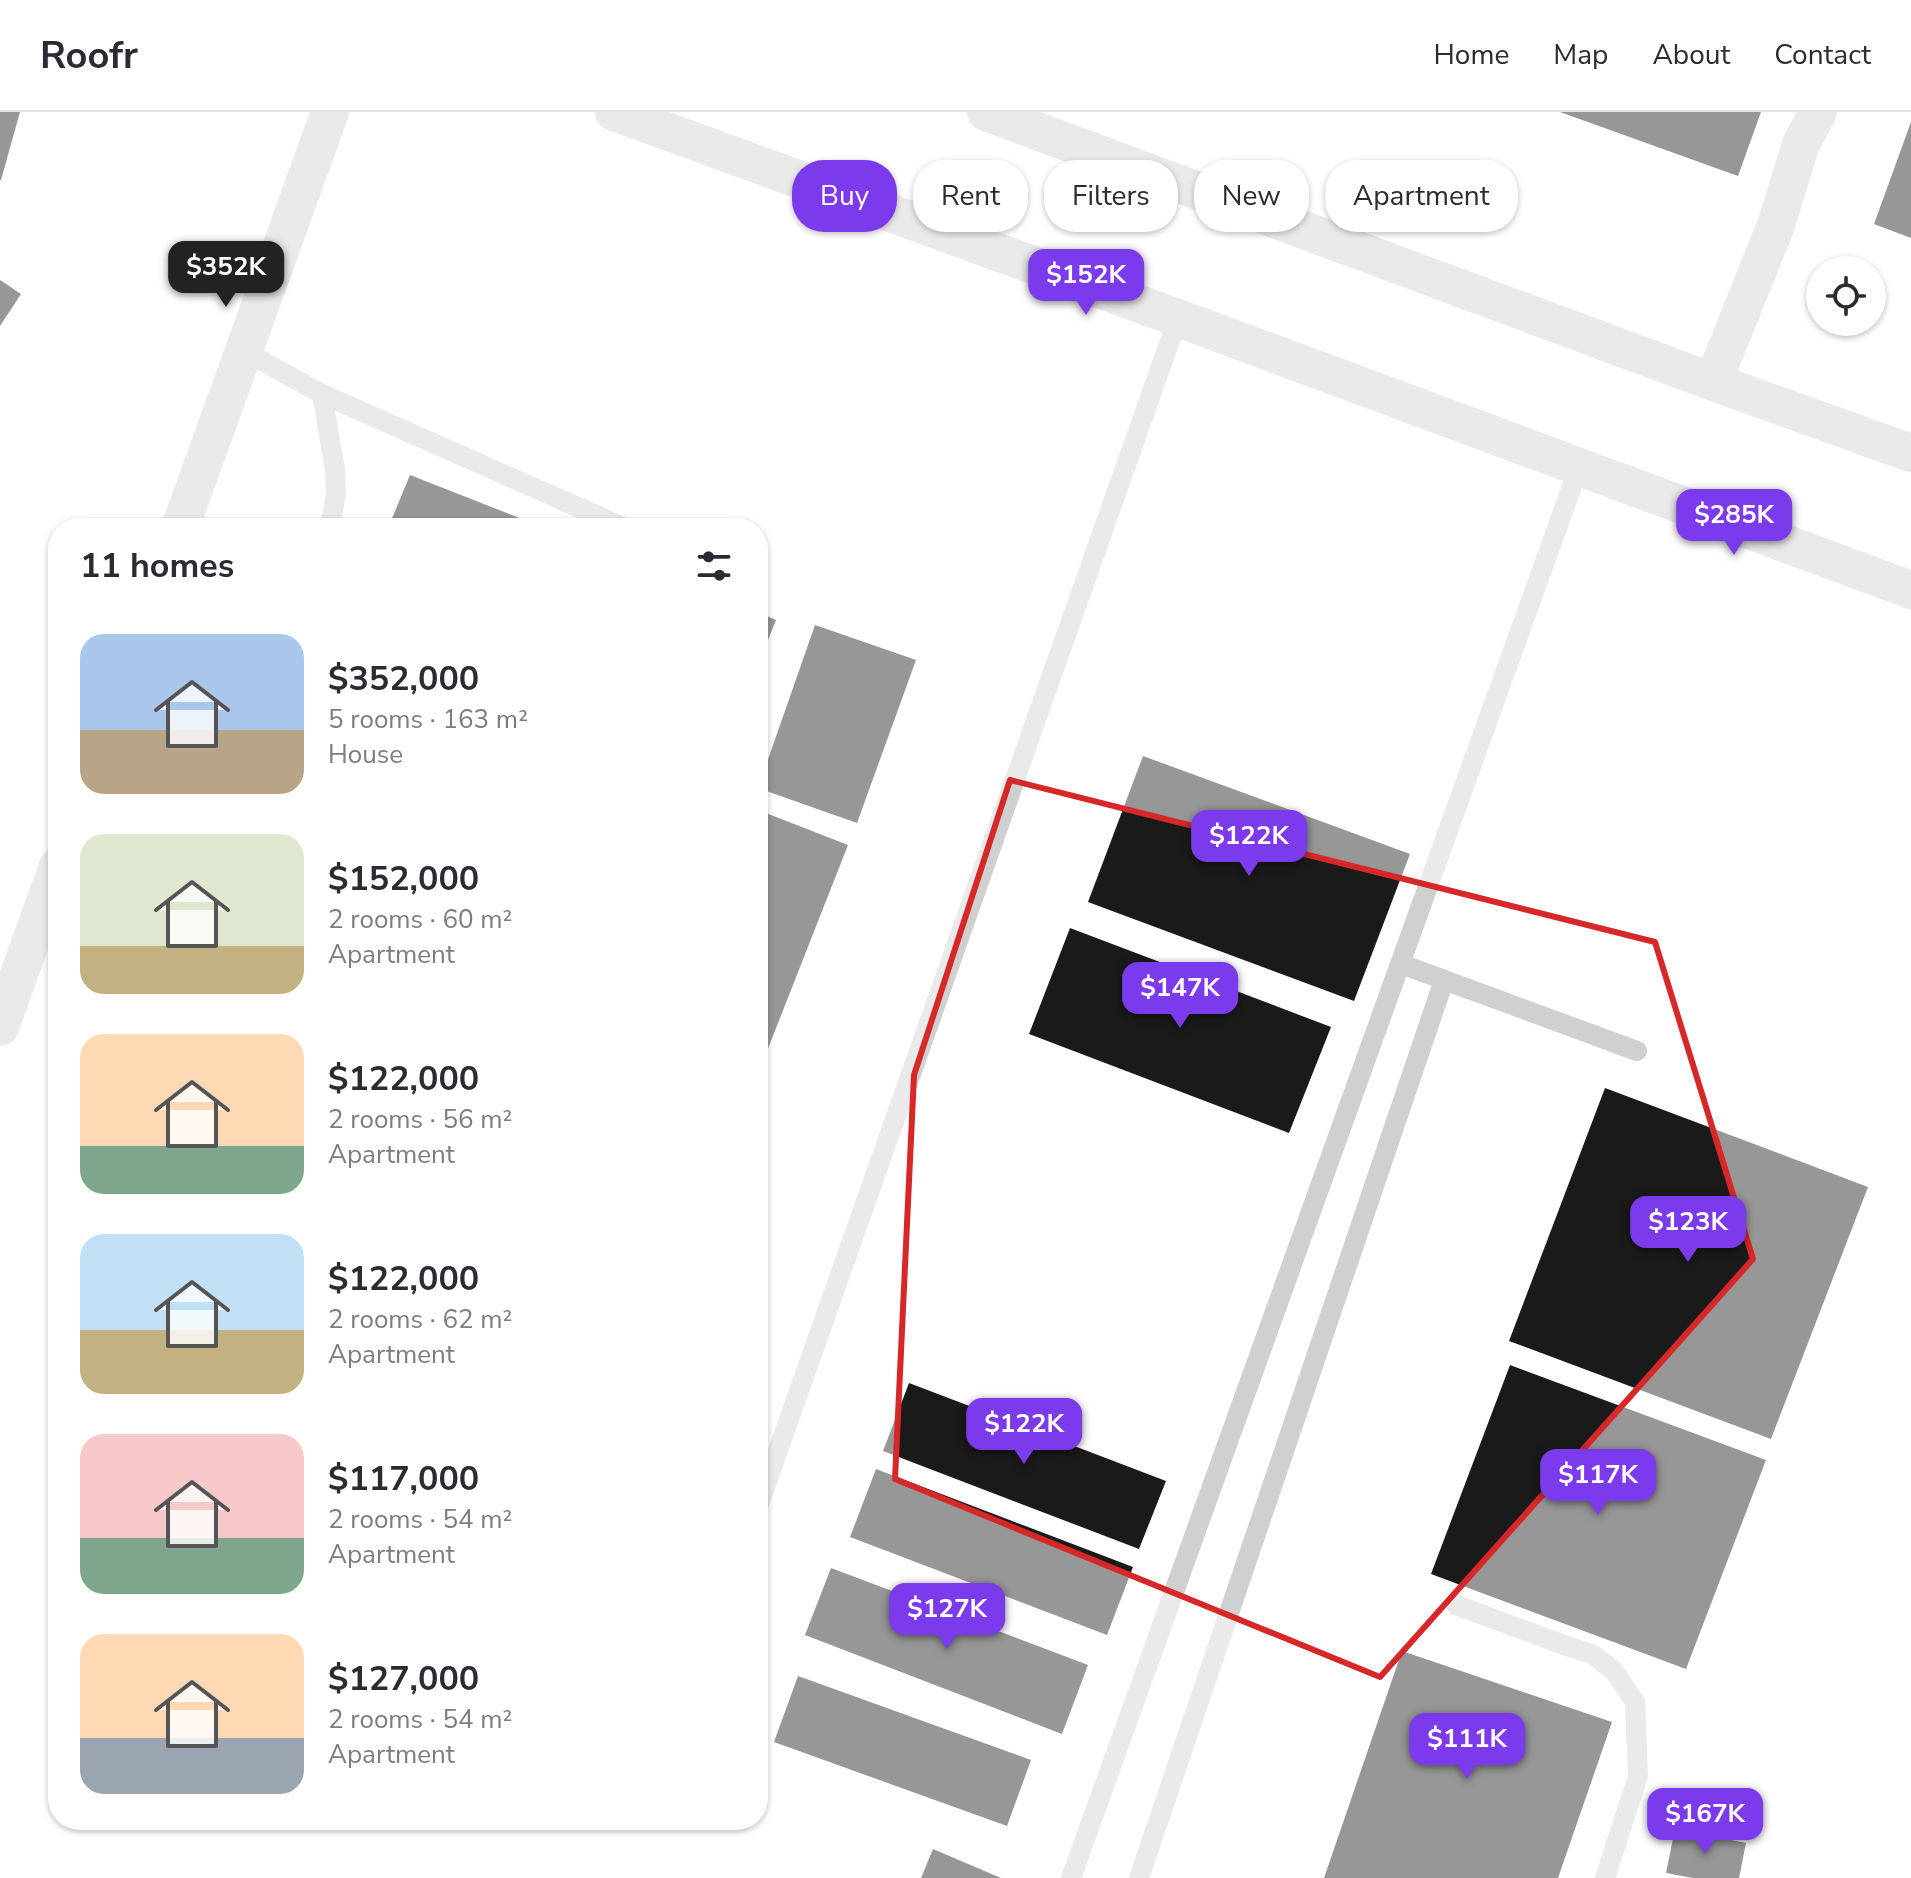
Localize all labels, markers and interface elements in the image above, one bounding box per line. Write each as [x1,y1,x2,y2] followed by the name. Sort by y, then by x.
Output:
[40,30,138,81] text: Roofr
[1434,36,1509,74] text: Home
[1553,36,1608,74] text: Map
[1652,36,1730,74] text: About
[1774,36,1871,74] text: Contact
[792,160,897,232] chip: Buy
[913,160,1028,232] chip: Rent
[1044,160,1178,232] chip: Filters
[1194,160,1309,232] chip: New
[1325,160,1518,232] chip: Apartment
[170,241,282,309] pin: $352K
[186,249,266,284] text: $352K
[1030,249,1142,317] pin: $152K
[1806,256,1886,336] map controls
[1806,256,1886,336] button: locate
[1046,257,1126,292] text: $152K
[1678,489,1790,557] pin: $285K
[1694,497,1774,532] text: $285K
[80,543,234,589] text: 11 homes
[692,544,736,588] icon: filters
[328,656,479,702] text: $352,000
[144,666,240,762] icon: home
[328,702,528,737] text: 5 rooms · 163 m²
[328,737,403,772] text: House
[1193,810,1305,878] pin: $122K
[1209,818,1289,853] text: $122K
[328,856,479,902] text: $152,000
[144,866,240,962] icon: home
[328,902,512,937] text: 2 rooms · 60 m²
[328,937,455,972] text: Apartment
[1124,962,1236,1030] pin: $147K
[1140,970,1220,1005] text: $147K
[328,1056,479,1102] text: $122,000
[144,1066,240,1162] icon: home
[328,1102,512,1137] text: 2 rooms · 56 m²
[328,1137,455,1172] text: Apartment
[1632,1196,1744,1264] pin: $123K
[1648,1204,1728,1239] text: $123K
[328,1256,479,1302] text: $122,000
[144,1266,240,1362] icon: home
[328,1302,512,1337] text: 2 rooms · 62 m²
[328,1337,455,1372] text: Apartment
[968,1398,1080,1466] pin: $122K
[984,1406,1064,1441] text: $122K
[1542,1449,1654,1517] pin: $117K
[328,1456,479,1502] text: $117,000
[1558,1457,1638,1492] text: $117K
[144,1466,240,1562] icon: home
[328,1502,512,1537] text: 2 rooms · 54 m²
[328,1537,455,1572] text: Apartment
[891,1583,1003,1651] pin: $127K
[907,1591,987,1626] text: $127K
[328,1656,479,1702] text: $127,000
[144,1666,240,1762] icon: home
[328,1702,512,1737] text: 2 rooms · 54 m²
[1411,1713,1523,1781] pin: $111K
[1427,1721,1507,1756] text: $111K
[328,1737,455,1772] text: Apartment
[1649,1788,1761,1856] pin: $167K
[1665,1796,1745,1831] text: $167K

